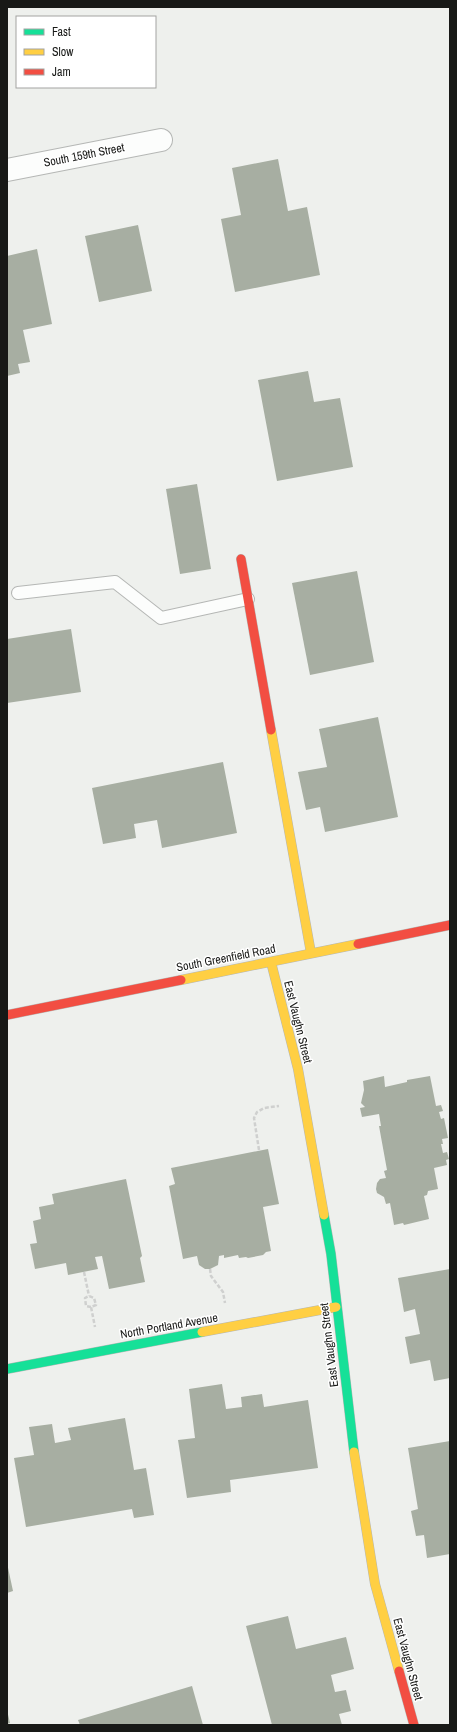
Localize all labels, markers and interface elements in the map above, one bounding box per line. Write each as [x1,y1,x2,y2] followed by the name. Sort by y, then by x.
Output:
[16,16,156,88] legend
[52,24,71,40] text: Fast
[52,44,74,60] text: Slow
[52,64,71,80] text: Jam
[42,139,126,171] street label: South 159th Street
[175,941,277,975] street label: South Greenfield Road
[280,979,316,1065] street label: East Vaughn Street
[316,1302,342,1388] street label: East Vaughn Street
[119,1310,219,1342] street label: North Portland Avenue
[389,1616,427,1702] street label: East Vaughn Street

